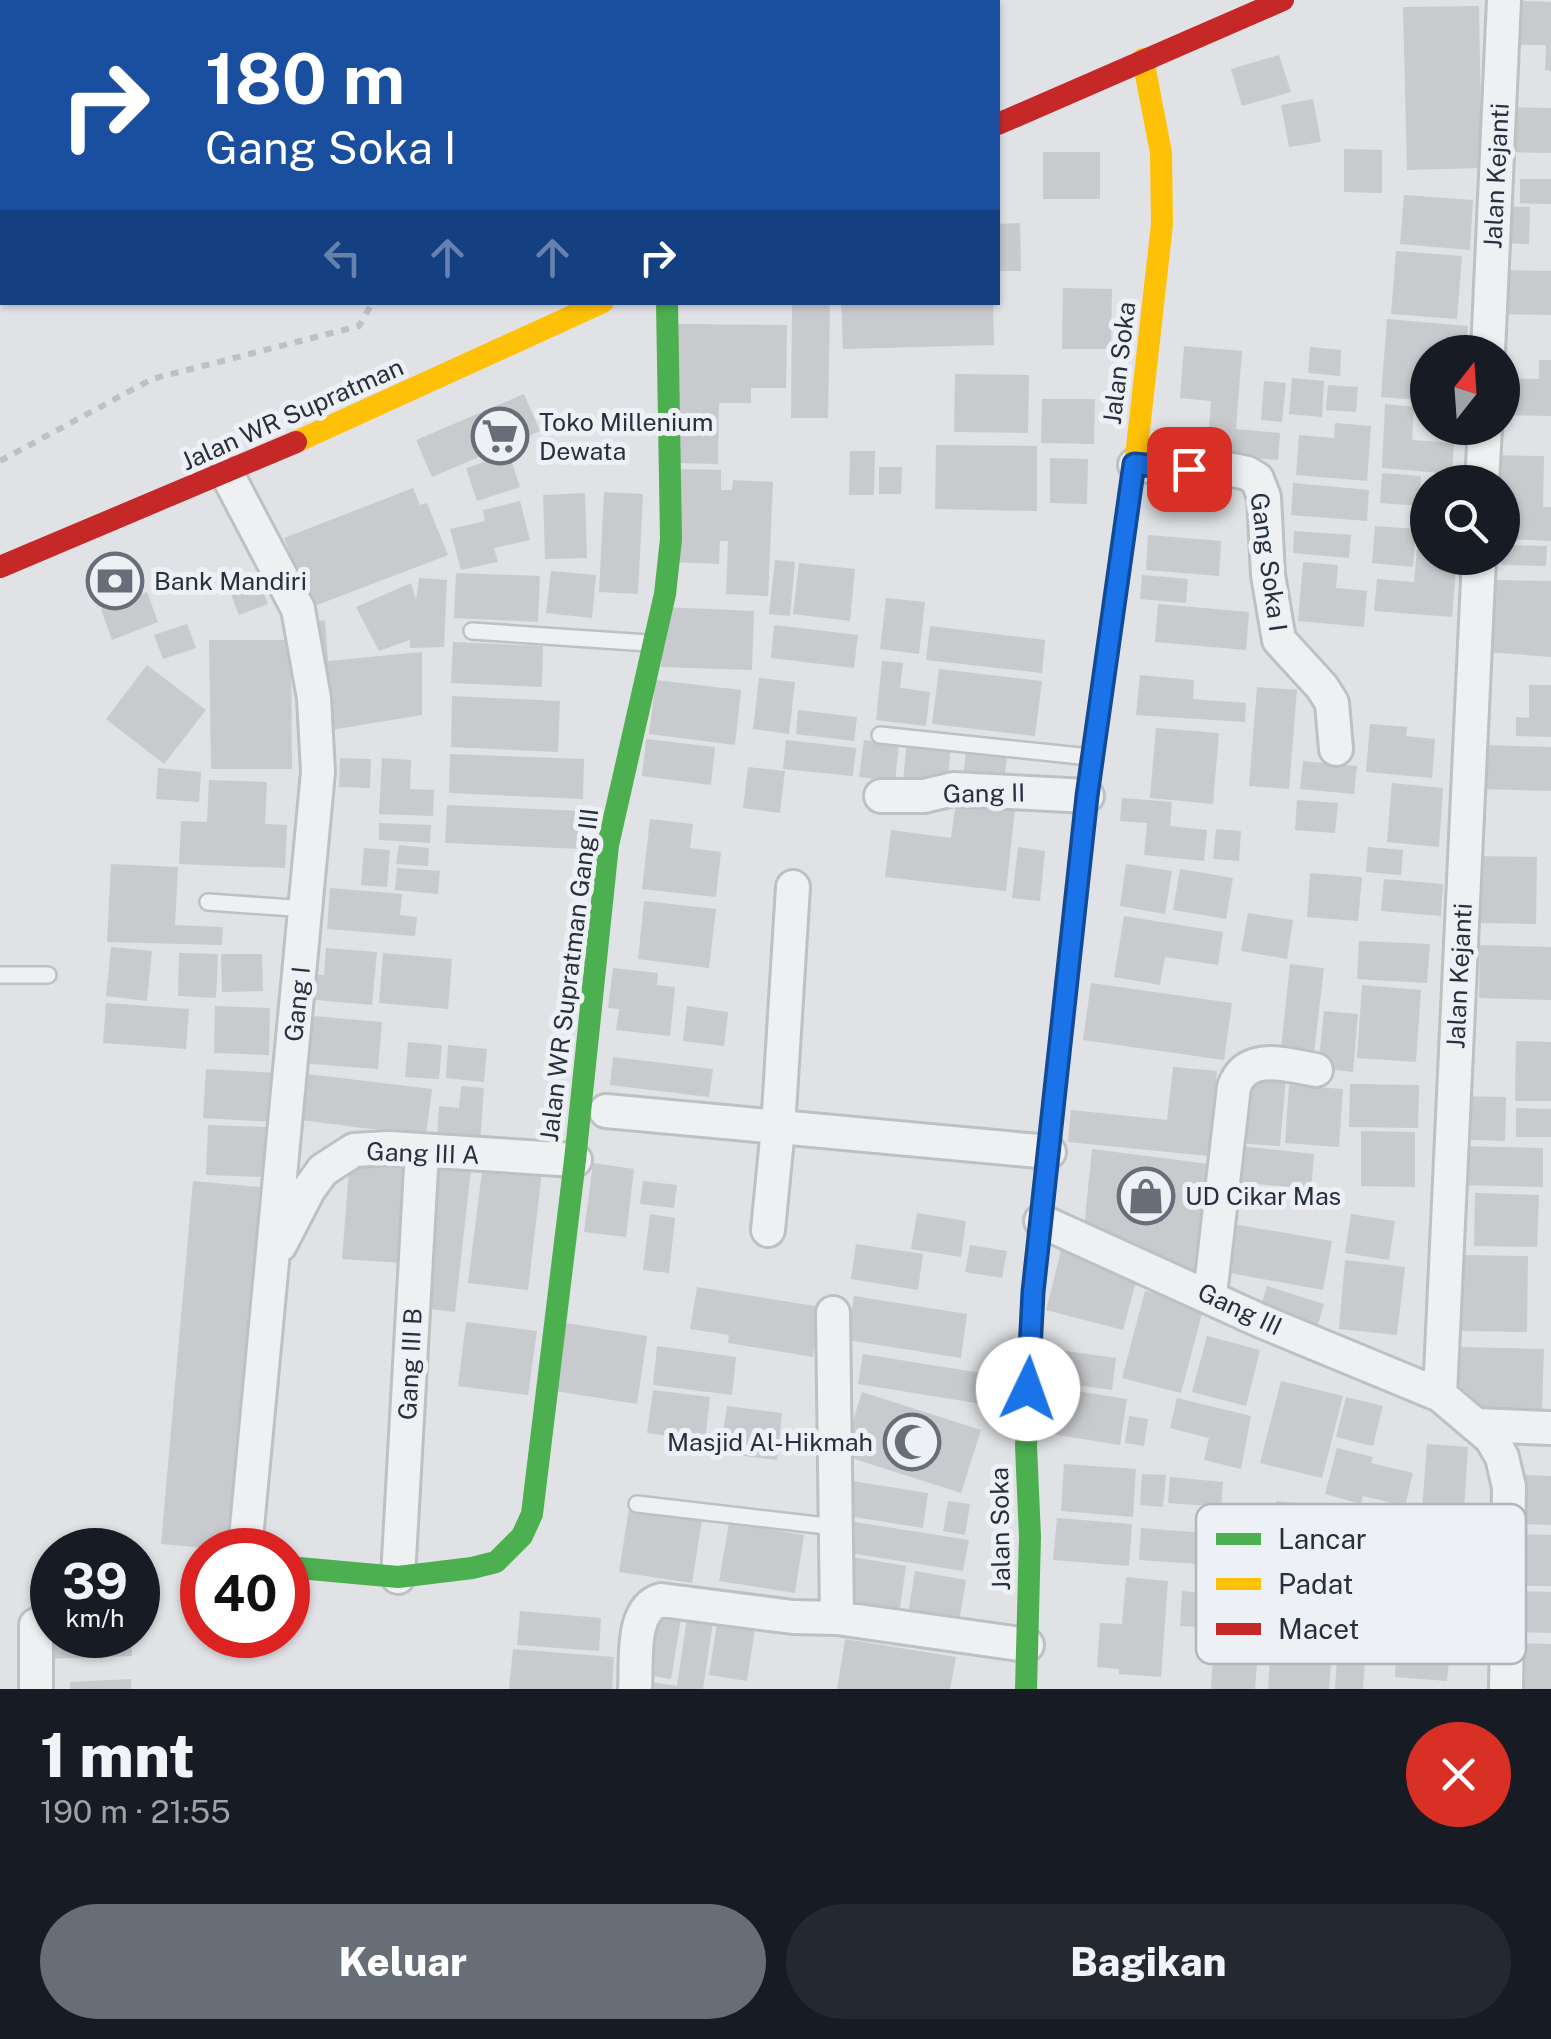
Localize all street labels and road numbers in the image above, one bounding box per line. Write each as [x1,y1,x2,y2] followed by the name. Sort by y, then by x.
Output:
[1477,102,1515,250] street label: Jalan Kejanti
[1097,300,1141,426] street label: Jalan Soka
[176,351,408,477] street label: Jalan WR Supratman
[1244,491,1294,633] street label: Gang Soka I
[943,777,1025,809] street label: Gang II
[534,807,604,1143] street label: Jalan WR Supratman Gang III
[1440,902,1478,1050] street label: Jalan Kejanti
[278,965,316,1043] street label: Gang I
[366,1136,480,1170] street label: Gang III A
[1193,1277,1287,1341] street label: Gang III
[392,1307,428,1421] street label: Gang III B
[984,1467,1016,1591] street label: Jalan Soka

